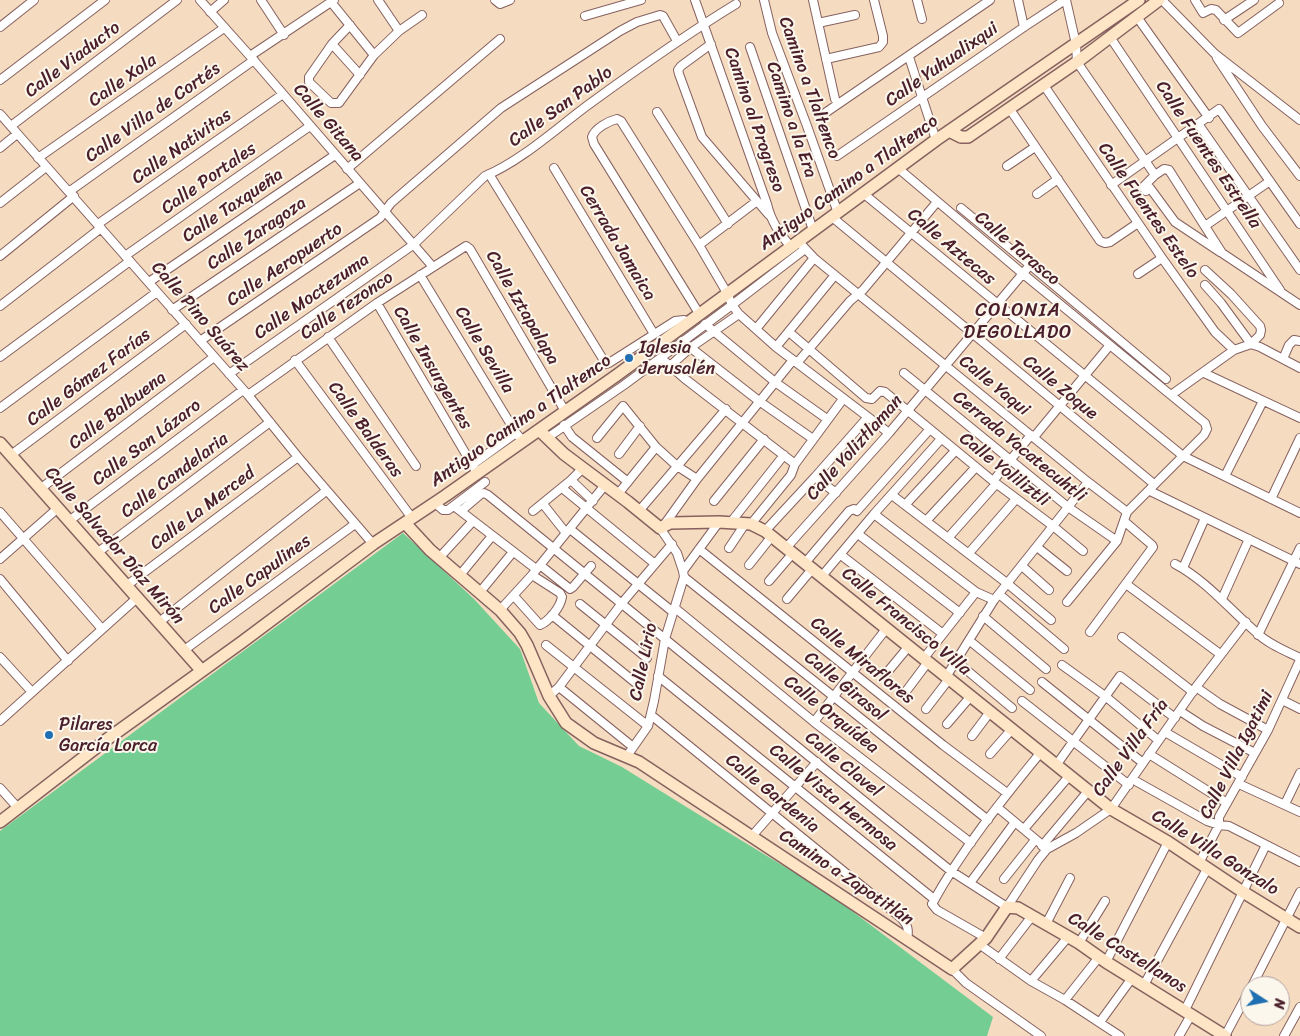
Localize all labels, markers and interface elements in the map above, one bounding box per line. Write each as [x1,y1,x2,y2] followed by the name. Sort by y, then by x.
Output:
[773,14,845,162] street label: Camino a Tlaltenco
[21,17,125,103] street label: Calle Viaducto
[881,18,1003,112] street label: Calle Yuhualixqui
[719,45,789,195] street label: Camino al Progreso
[85,50,161,112] street label: Calle Xola
[81,58,225,168] street label: Calle Villa de Cortés
[761,59,821,181] street label: Camino a la Era
[505,62,617,152] street label: Calle San Pablo
[1151,77,1265,233] street label: Calle Fuentes Estrella
[288,80,368,166] street label: Calle Gitana
[128,105,236,189] street label: Calle Nativitas
[755,111,943,255] street label: Antiguo Camino a Tlaltenco
[157,138,261,220] street label: Calle Portales
[1093,139,1203,283] street label: Calle Fuentes Estelo
[178,164,288,248] street label: Calle Taxqueña
[574,181,660,305] street label: Cerrada Jamaica
[203,193,311,275] street label: Calle Zaragoza
[903,204,999,290] street label: Calle Aztecas
[970,207,1064,291] street label: Calle Tarasco
[223,218,347,312] street label: Calle Aeropuerto
[481,247,563,369] street label: Calle Iztapalapa
[250,249,374,345] street label: Calle Moctezuma
[146,257,254,377] street label: Calle Pino Suárez
[296,267,398,345] street label: Calle Tezonco
[963,300,1073,344] district label: COLONIA DEGOLLADO
[388,302,476,434] street label: Calle Insurgentes
[450,303,518,397] street label: Calle Sevilla
[23,324,155,432] street label: Calle Gómez Farías
[639,337,715,379] place label: Iglesia Jerusalén
[426,350,616,492] street label: Antiguo Camino a Tlaltenco
[954,351,1034,421] street label: Calle Yaqui
[1018,351,1102,425] street label: Calle Zoque
[623,352,635,364] marker: Iglesia Jerusalén
[65,367,171,455] street label: Calle Balbuena
[323,378,407,482] street label: Calle Balderas
[948,387,1090,507] street label: Cerrada Yacatecuhtli
[802,391,908,505] street label: Calle Yoliztlaman
[88,395,206,491] street label: Calle San Lázaro
[955,428,1053,512] street label: Calle Yoliliztli
[117,429,233,523] street label: Calle Candelaria
[40,463,188,629] street label: Calle Salvador Díaz Mirón
[146,463,260,555] street label: Calle La Merced
[205,531,315,619] street label: Calle Capulines
[837,563,975,681] street label: Calle Francisco Villa
[806,613,918,709] street label: Calle Miraflores
[625,621,663,703] street label: Calle Lirio
[800,647,890,727] street label: Calle Girasol
[779,671,883,759] street label: Calle Orquídea
[1195,687,1279,823] street label: Calle Villa Igatimi
[1088,695,1174,801] street label: Calle Villa Fría
[59,714,157,756] place label: Pilares García Lorca
[800,727,886,803] street label: Calle Clavel
[43,729,55,741] marker: Pilares García Lorca
[765,740,901,856] street label: Calle Vista Hermosa
[721,750,823,838] street label: Calle Gardenia
[1147,805,1283,901] street label: Calle Villa Gonzalo
[775,825,917,931] street label: Camino a Zapotitlán
[1064,908,1190,998] street label: Calle Castellanos
[1240,976,1290,1026] north arrow
[1266,997,1292,1011] text: N

